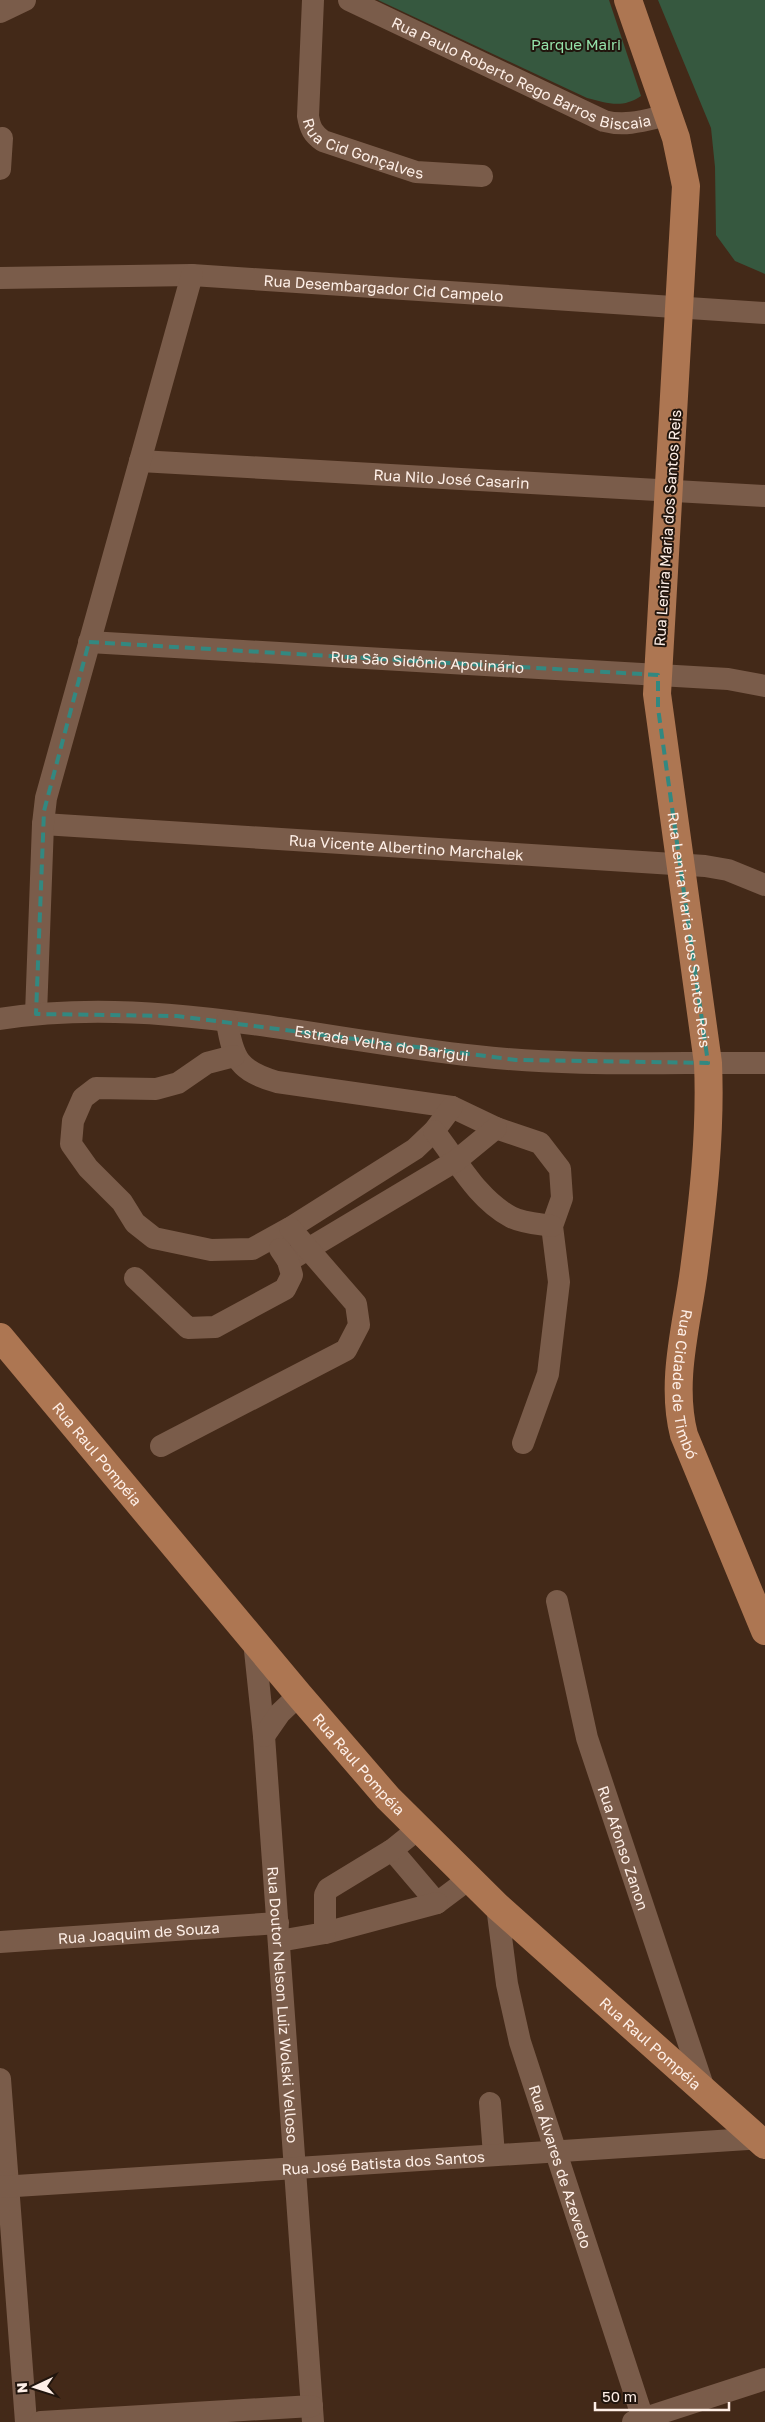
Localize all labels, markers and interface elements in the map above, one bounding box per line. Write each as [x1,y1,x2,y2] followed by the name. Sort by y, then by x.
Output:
[389,13,652,132] street label: Rua Paulo Roberto Rego Barros Biscaia
[531,35,621,53] park label: Parque Mairi
[300,116,424,181] street label: Rua Cid Gonçalves
[263,271,504,305] street label: Rua Desembargador Cid Campelo
[650,409,684,647] street label: Rua Lenira Maria dos Santos Reis
[373,465,530,492] street label: Rua Nilo José Casarin
[330,647,525,676] street label: Rua São Sidônio Apolinário
[664,811,715,1049] street label: Rua Lenira Maria dos Santos Reis
[288,831,525,864] street label: Rua Vicente Albertino Marchalek
[293,1021,470,1064] street label: Estrada Velha do Barigui
[670,1308,702,1462] street label: Rua Cidade de Timbó
[49,1398,146,1509] street label: Rua Raul Pompéia
[310,1709,409,1819] street label: Rua Raul Pompéia
[594,1783,653,1912] street label: Rua Afonso Zanon
[264,1866,302,2144] street label: Rua Doutor Nelson Luiz Wolski Velloso
[57,1918,220,1947] street label: Rua Joaquim de Souza
[596,1993,705,2093] street label: Rua Raul Pompéia
[526,2082,596,2251] street label: Rua Álvares de Azevedo
[281,2147,486,2178] street label: Rua José Batista dos Santos
[10,2362,60,2412] north arrow
[595,2380,729,2412] scale bar
[13,2382,30,2394] text: N
[602,2387,637,2405] text: 50 m

